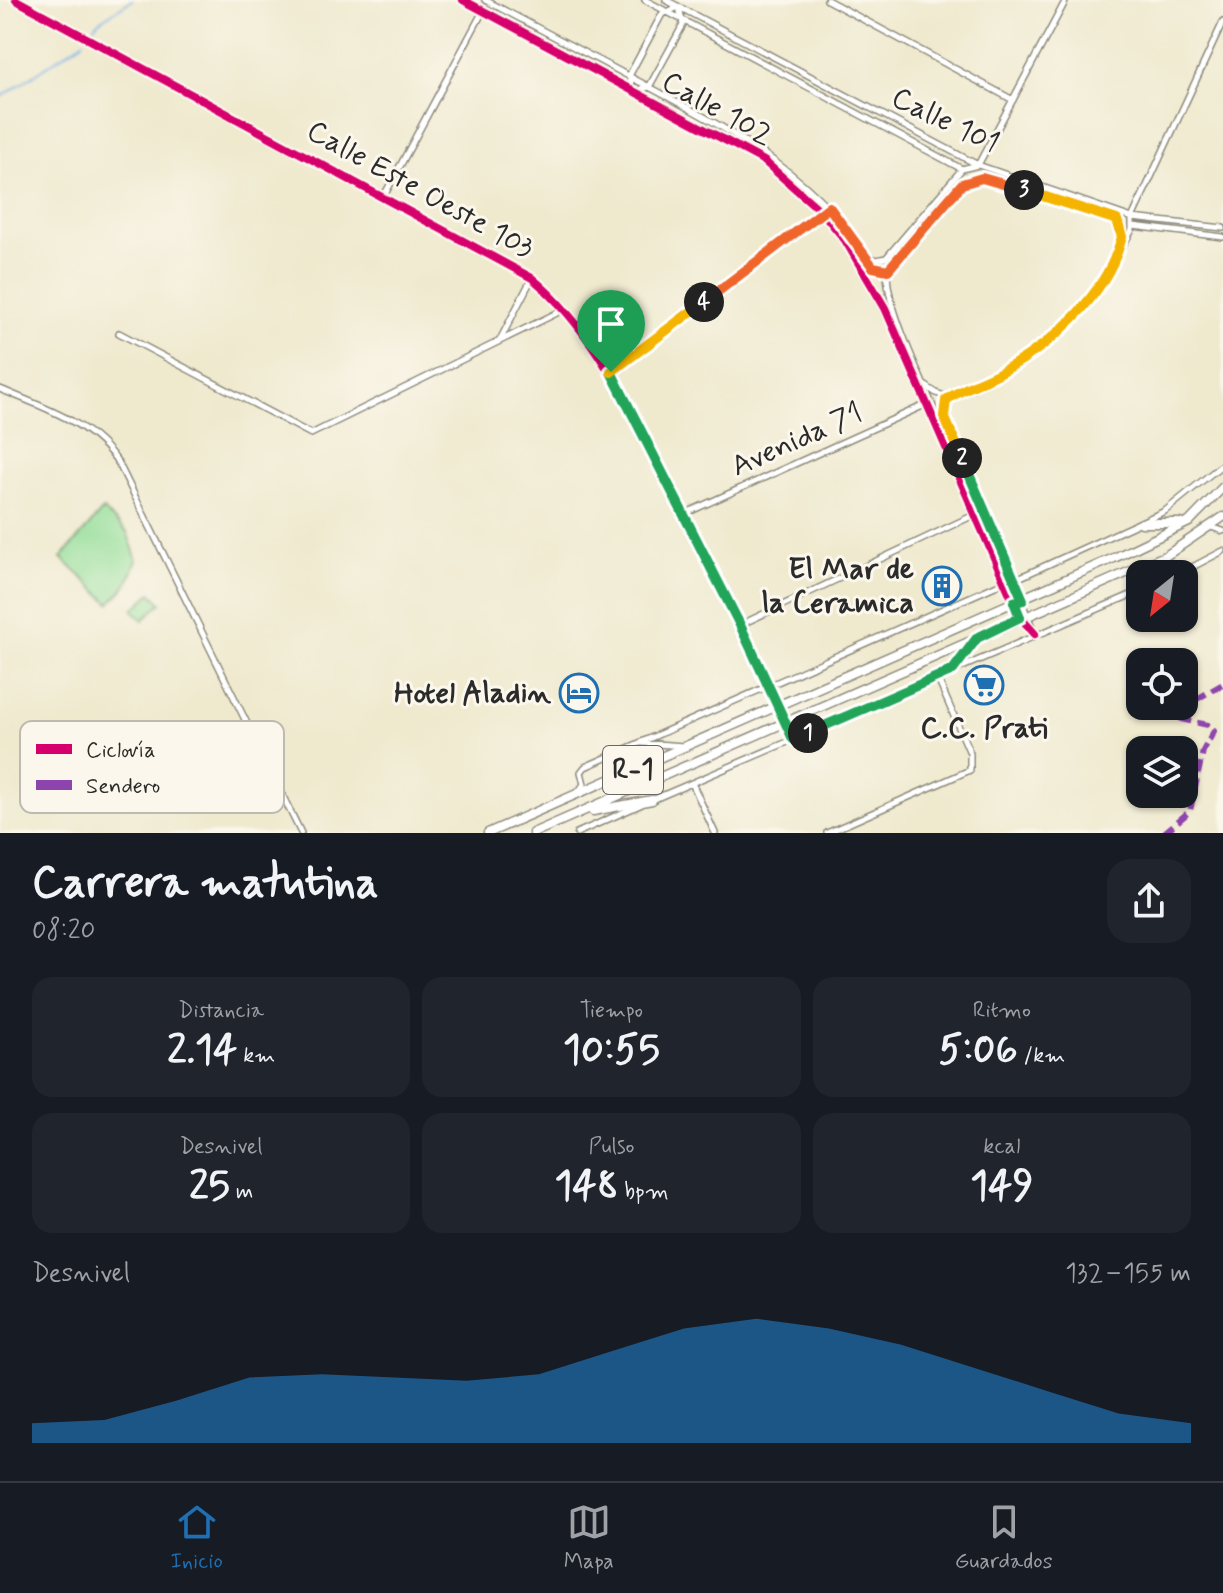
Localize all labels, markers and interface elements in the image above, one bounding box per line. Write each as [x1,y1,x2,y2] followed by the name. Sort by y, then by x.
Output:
[655,63,779,155] street label: Calle 102
[885,78,1005,164] street label: Calle 101
[300,111,540,269] street label: Calle Este Oeste 103
[1004,170,1044,210] pin: 3
[1019,176,1029,204] text: 3
[684,282,724,322] pin: 4
[698,288,710,316] text: 4
[577,290,645,372] pin
[589,302,633,346] icon: arrive
[725,394,869,486] street label: Avenida 71
[942,438,982,478] pin: 2
[957,444,967,472] text: 2
[762,550,914,623] place label: El Mar de la Ceramica
[1126,560,1198,632] north arrow
[1126,560,1198,808] map controls
[921,565,963,607] building icon: El Mar de la Ceramica
[1126,648,1198,720] button: locate
[963,664,1005,706] supermarket icon: C.C. Prati
[558,672,600,714] hotel icon: Hotel Aladin
[394,674,551,713] place label: Hotel Aladin
[920,709,1048,748] place label: C.C. Prati
[788,713,828,753] pin: 1
[803,719,813,747] text: 1
[20,721,284,813] legend
[1126,736,1198,808] button: layers
[86,737,156,765] text: Ciclovía
[603,746,663,794] road number: R-1
[86,773,160,801] text: Sendero
[32,855,378,913] text: Carrera matutina
[1107,859,1191,943] button: share
[32,914,95,948] text: 08:20
[178,997,264,1025] text: Distancia
[580,997,643,1025] text: Tiempo
[973,997,1031,1025] text: Ritmo
[167,1025,237,1077] text: 2.14
[563,1025,660,1077] text: 10:55
[938,1025,1018,1077] text: 5:06
[237,1042,275,1070] text: km
[1018,1042,1065,1070] text: /km
[180,1133,263,1161] text: Desnivel
[588,1133,635,1161] text: Pulso
[983,1133,1020,1161] text: kcal
[189,1161,230,1213] text: 25
[554,1161,618,1213] text: 148
[970,1161,1033,1213] text: 149
[230,1178,253,1206] text: m
[618,1178,669,1206] text: bpm
[32,1257,130,1291] text: Desnivel
[1065,1257,1191,1291] text: 132–155 m
[170,1500,223,1576] tab: Inicio
[564,1500,614,1576] tab: Mapa
[955,1500,1053,1576] tab: Guardados

